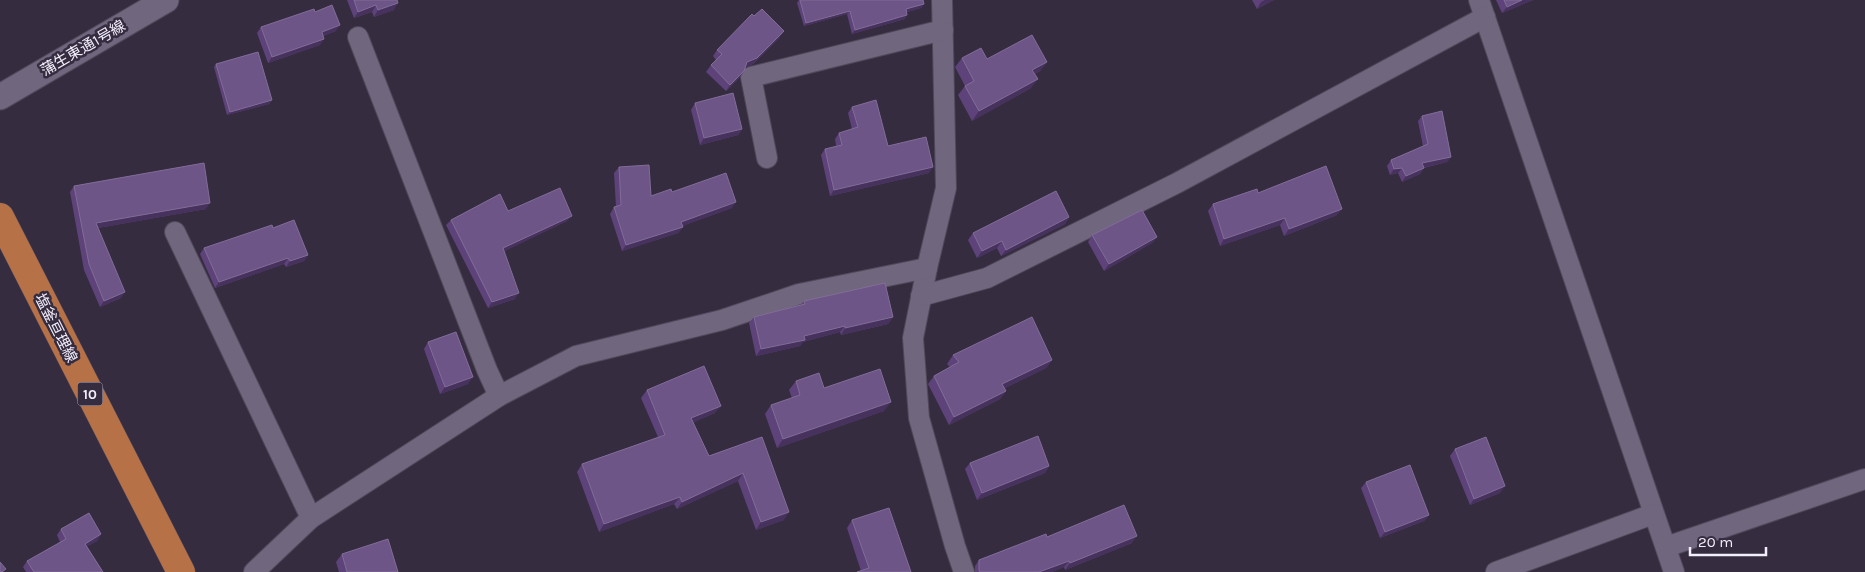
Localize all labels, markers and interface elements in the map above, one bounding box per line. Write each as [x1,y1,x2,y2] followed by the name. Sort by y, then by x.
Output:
[37,16,129,80] street label: 蒲生東通1号線
[31,290,81,366] street label: 塩釜亘理線
[78,382,102,406] road number: 10
[1690,524,1766,556] scale bar
[1698,533,1733,551] text: 20 m

